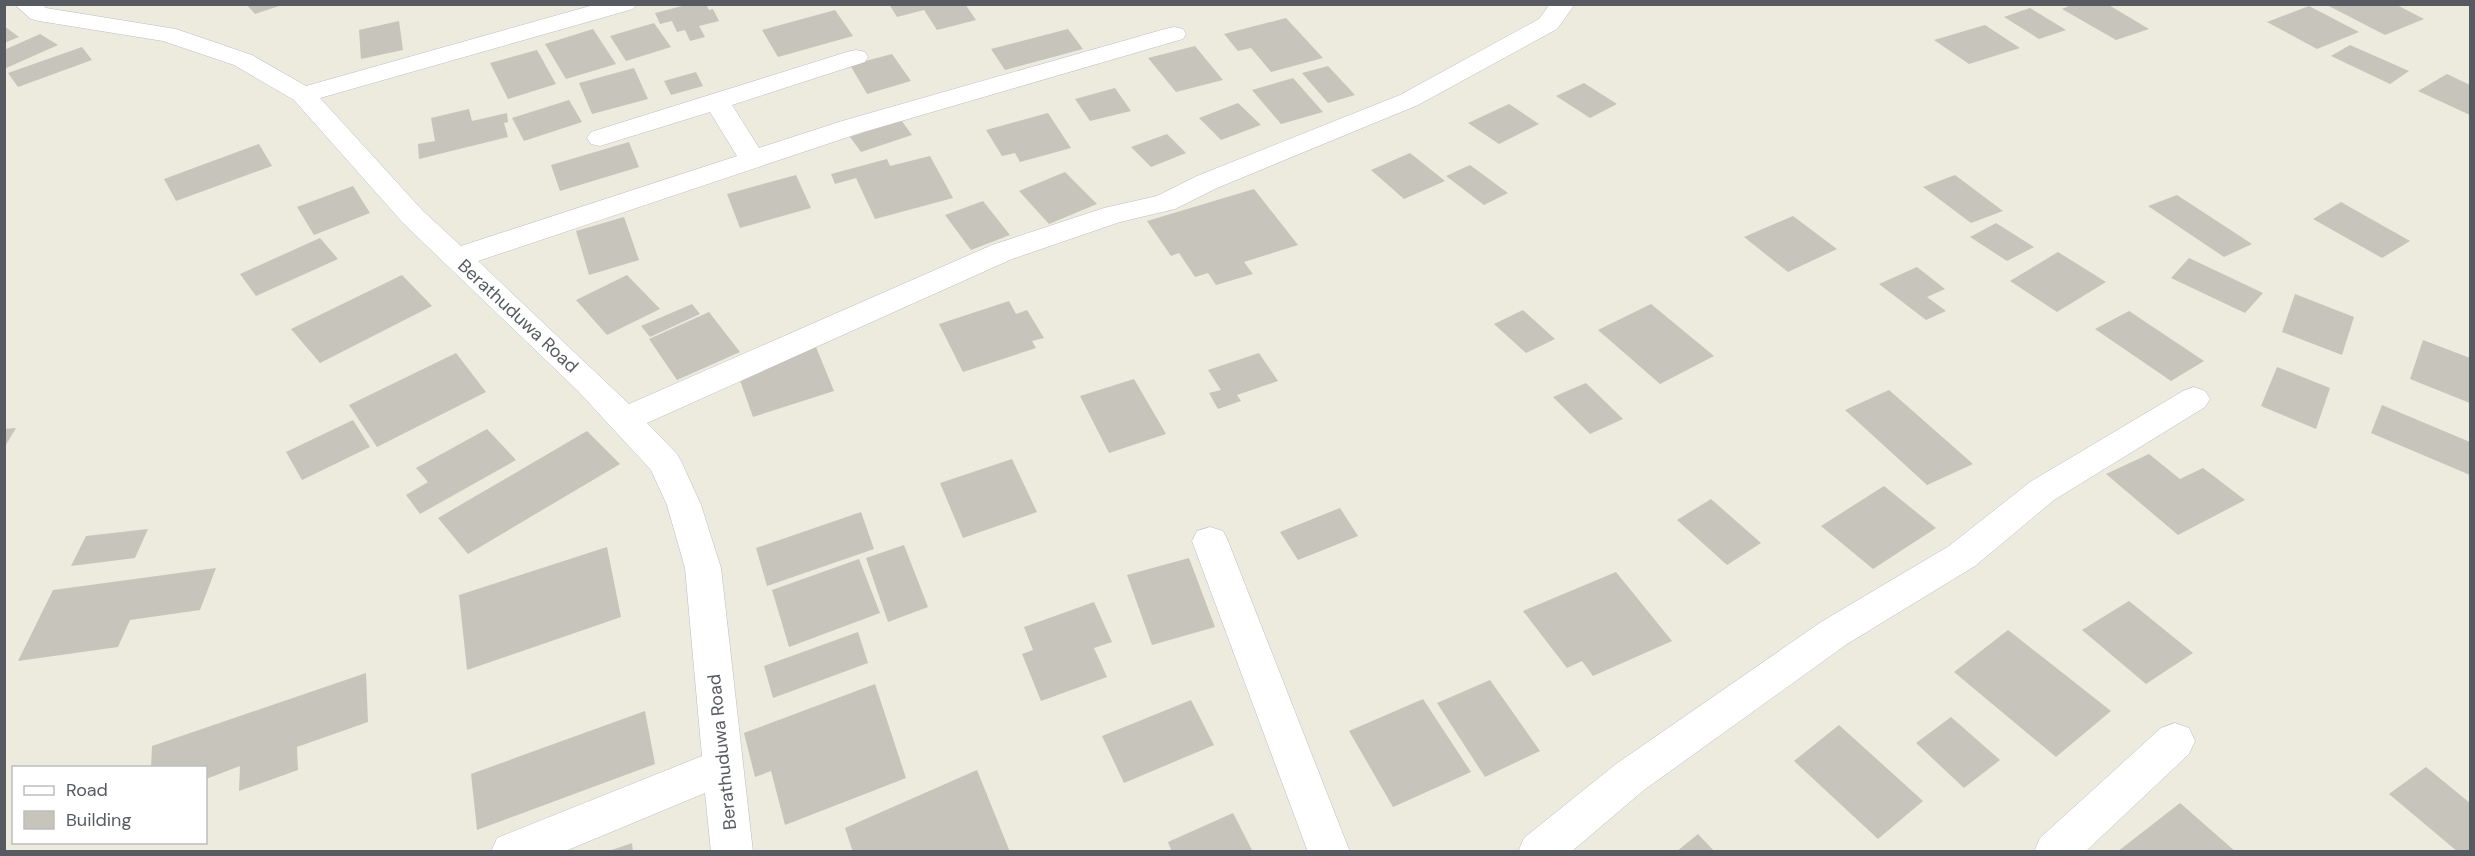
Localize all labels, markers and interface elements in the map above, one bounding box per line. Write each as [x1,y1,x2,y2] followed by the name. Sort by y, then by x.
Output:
[453,254,583,378] street label: Berathuduwa Road
[702,673,742,831] street label: Berathuduwa Road
[12,766,207,844] legend
[66,778,108,802] text: Road
[66,808,131,832] text: Building

